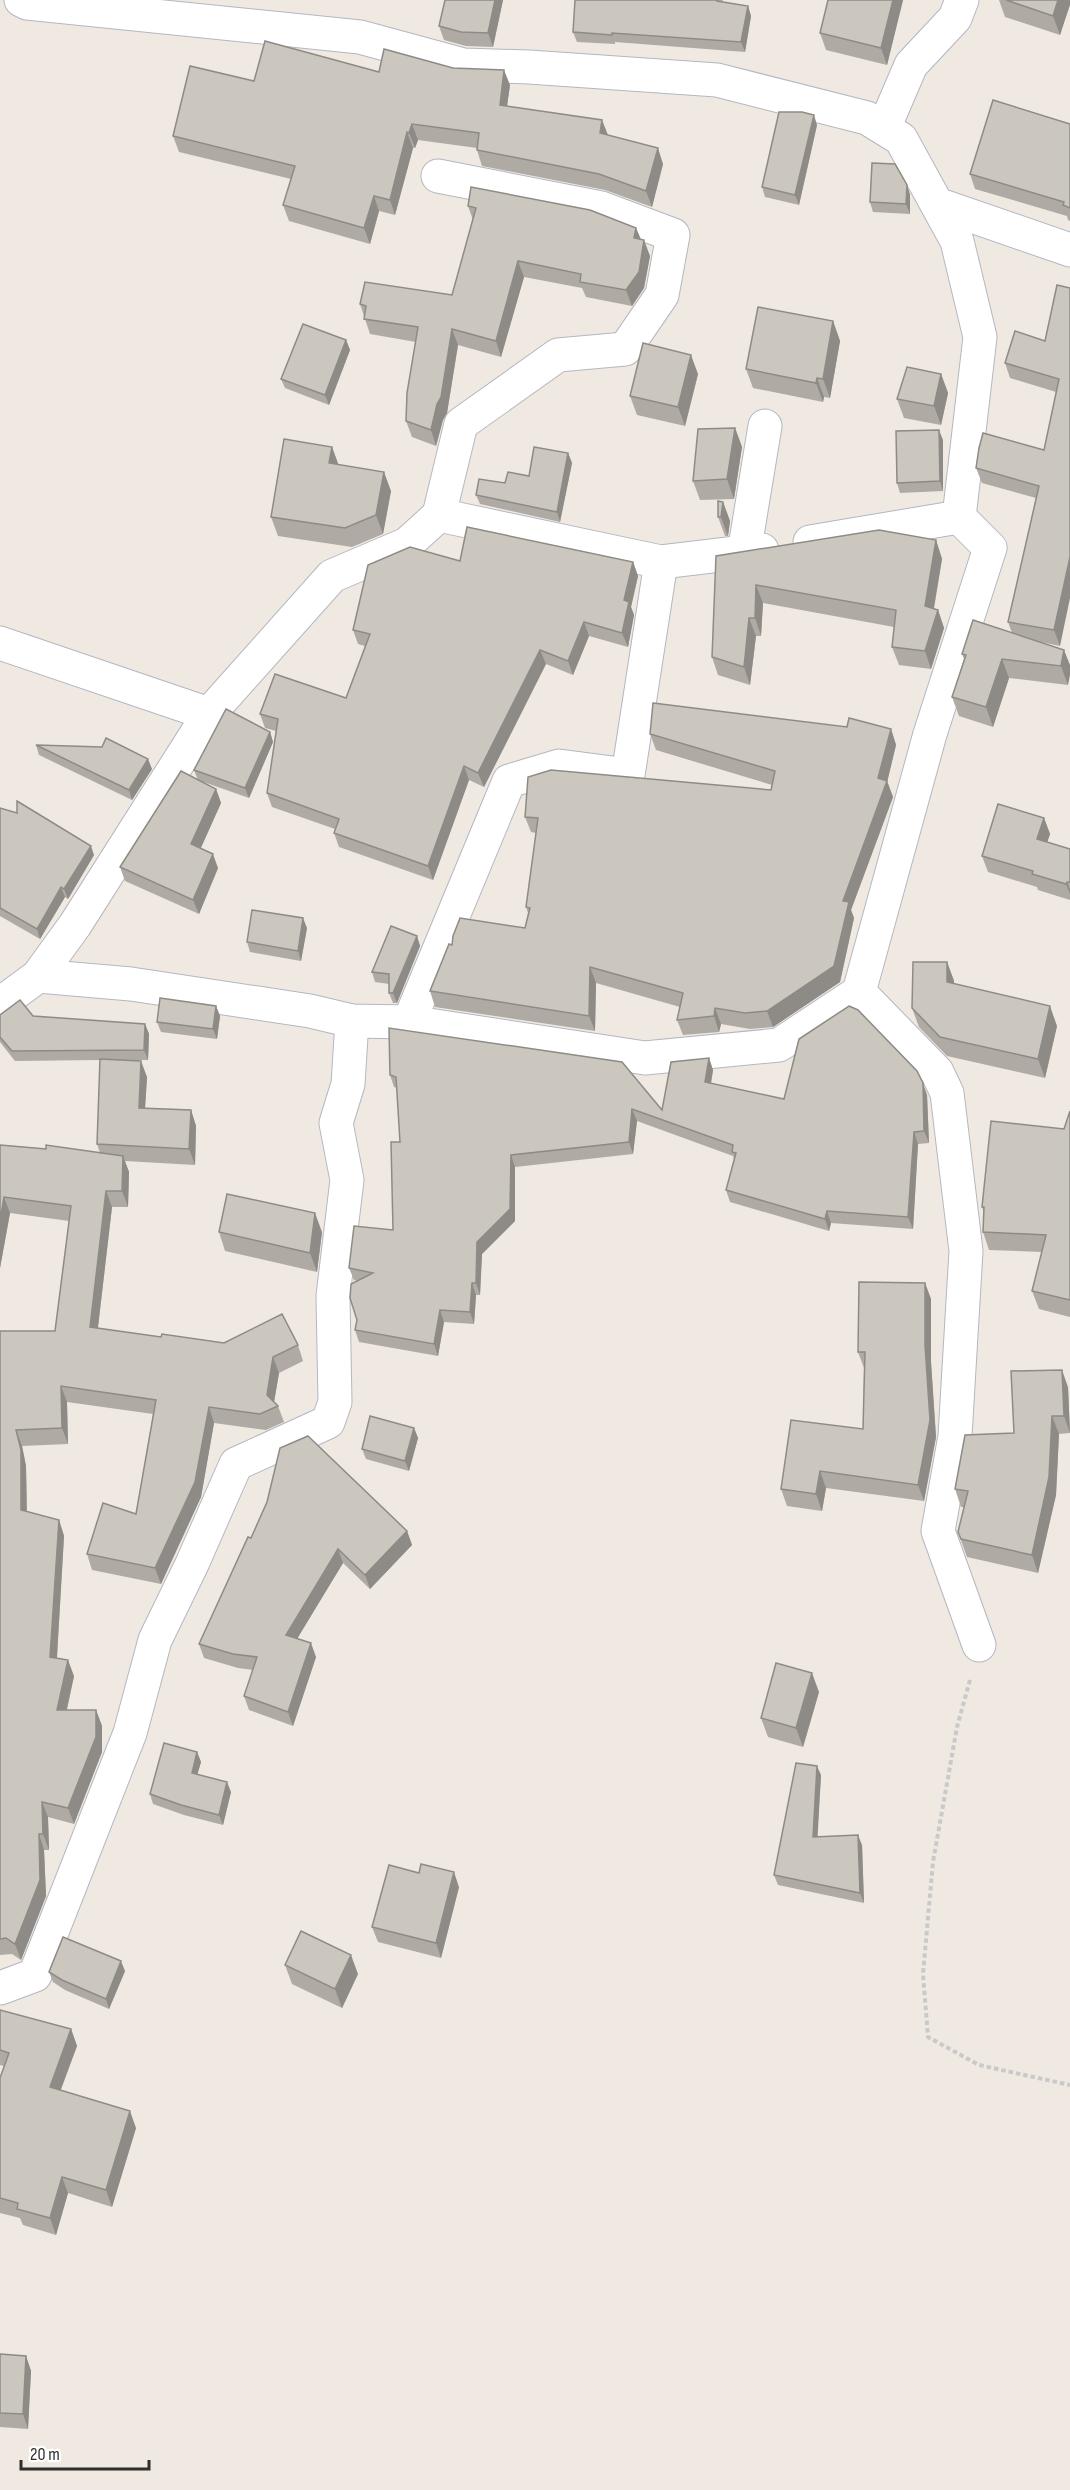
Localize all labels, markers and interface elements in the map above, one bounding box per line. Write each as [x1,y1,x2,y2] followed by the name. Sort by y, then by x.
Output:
[21,2433,148,2471] scale bar
[30,2444,60,2465] text: 20 m

